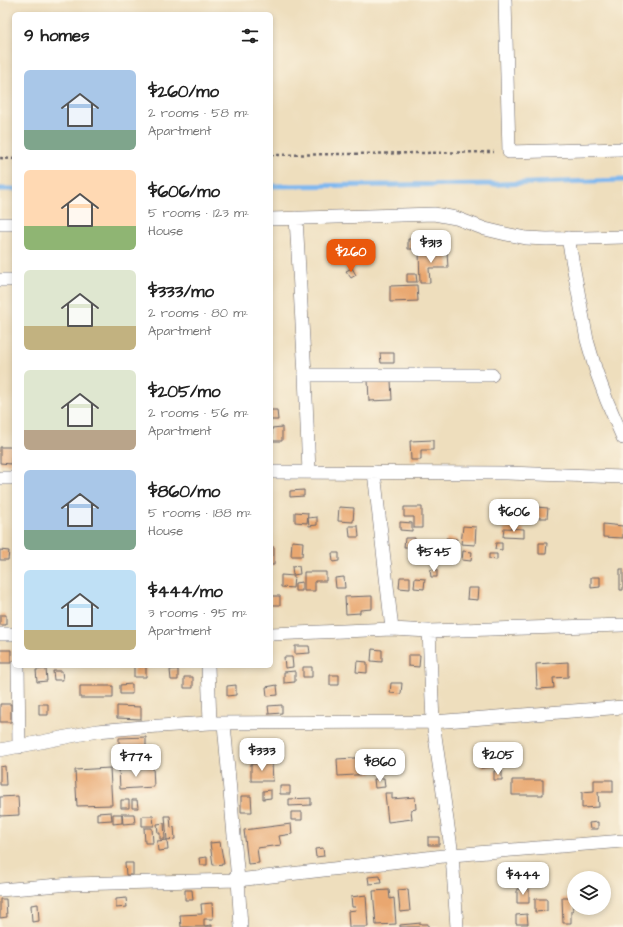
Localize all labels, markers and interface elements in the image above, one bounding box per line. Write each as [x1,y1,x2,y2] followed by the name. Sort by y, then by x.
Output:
[24,24,89,48] text: 9 homes
[239,25,261,47] icon: filters
[148,80,219,104] text: $260/mo
[56,86,104,134] icon: home
[148,104,249,122] text: 2 rooms · 58 m²
[148,122,212,140] text: Apartment
[148,180,220,204] text: $606/mo
[56,186,104,234] icon: home
[148,204,249,222] text: 5 rooms · 123 m²
[148,222,183,240] text: House
[407,230,455,264] pin: $313
[420,234,442,252] text: $313
[327,239,375,273] pin: $260
[335,243,367,261] text: $260
[148,280,214,304] text: $333/mo
[56,286,104,334] icon: home
[148,304,248,322] text: 2 rooms · 80 m²
[148,322,212,340] text: Apartment
[148,380,220,404] text: $205/mo
[56,386,104,434] icon: home
[148,404,249,422] text: 2 rooms · 56 m²
[148,422,212,440] text: Apartment
[148,480,220,504] text: $860/mo
[56,486,104,534] icon: home
[490,499,538,533] pin: $606
[498,503,530,521] text: $606
[148,504,252,522] text: 5 rooms · 188 m²
[148,522,183,540] text: House
[410,539,458,573] pin: $545
[417,543,451,561] text: $545
[148,580,223,604] text: $444/mo
[56,586,104,634] icon: home
[148,604,247,622] text: 3 rooms · 95 m²
[148,622,212,640] text: Apartment
[238,738,286,772] pin: $333
[248,742,276,760] text: $333
[474,742,522,776] pin: $205
[112,744,160,778] pin: $774
[482,746,514,764] text: $205
[120,748,152,766] text: $774
[356,749,404,783] pin: $860
[364,753,396,771] text: $860
[499,862,547,896] pin: $444
[506,866,540,884] text: $444
[567,871,611,915] map controls
[567,871,611,915] button: layers

